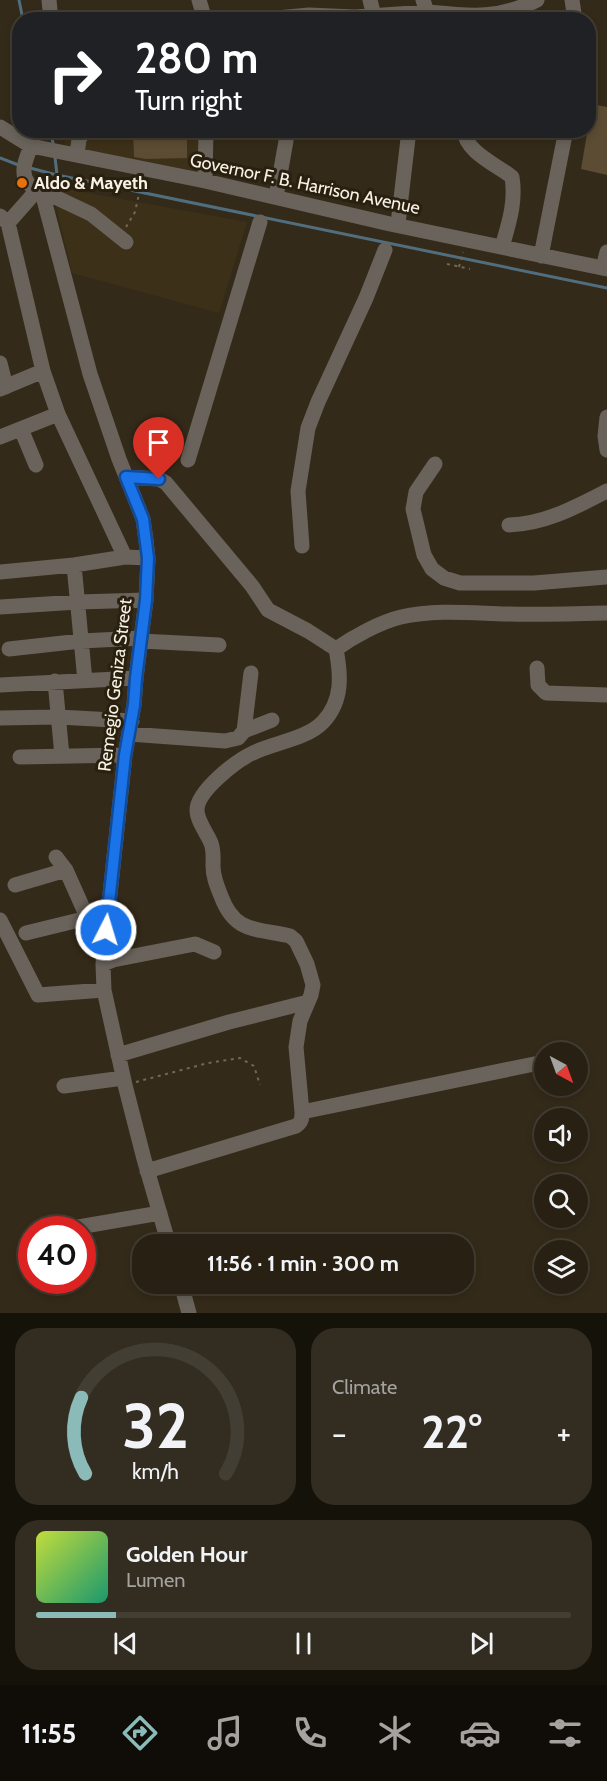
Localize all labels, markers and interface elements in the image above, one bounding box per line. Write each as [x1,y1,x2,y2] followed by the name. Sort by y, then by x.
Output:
[135,32,258,84] text: 280 m
[36,36,114,114] icon: right
[135,84,242,117] text: Turn right
[188,149,422,219] street label: Governor F. B. Harrison Avenue
[34,172,148,194] place label: Aldo & Mayeth
[15,176,29,190] marker: Aldo & Mayeth
[133,417,184,479] pin
[142,426,175,459] icon: arrive
[93,597,137,773] street label: Remegio Geniza Street
[74,898,138,962] position arrow
[534,1042,588,1096] north arrow
[534,1042,588,1294] map controls
[534,1108,588,1162] button: sound
[534,1174,588,1228] button: search
[18,1216,96,1294] speed limit sign: 40
[534,1240,588,1294] button: layers
[207,1250,399,1277] text: 11:56 · 1 min · 300 m
[332,1375,397,1399] text: Climate
[122,1388,189,1464] text: 32
[421,1405,482,1459] text: 22°
[332,1413,347,1453] text: −
[556,1413,571,1453] text: +
[132,1458,179,1484] text: km/h
[126,1541,247,1568] text: Golden Hour
[126,1568,185,1592] text: Lumen
[109,1627,142,1660] icon: previous
[287,1627,320,1660] icon: pause
[465,1627,498,1660] icon: next
[119,1712,161,1754] icon: directions
[204,1712,246,1754] icon: music
[289,1712,331,1754] icon: phone
[374,1712,416,1754] icon: climate
[459,1712,501,1754] icon: car
[544,1712,586,1754] icon: filters
[21,1717,76,1750] text: 11:55

